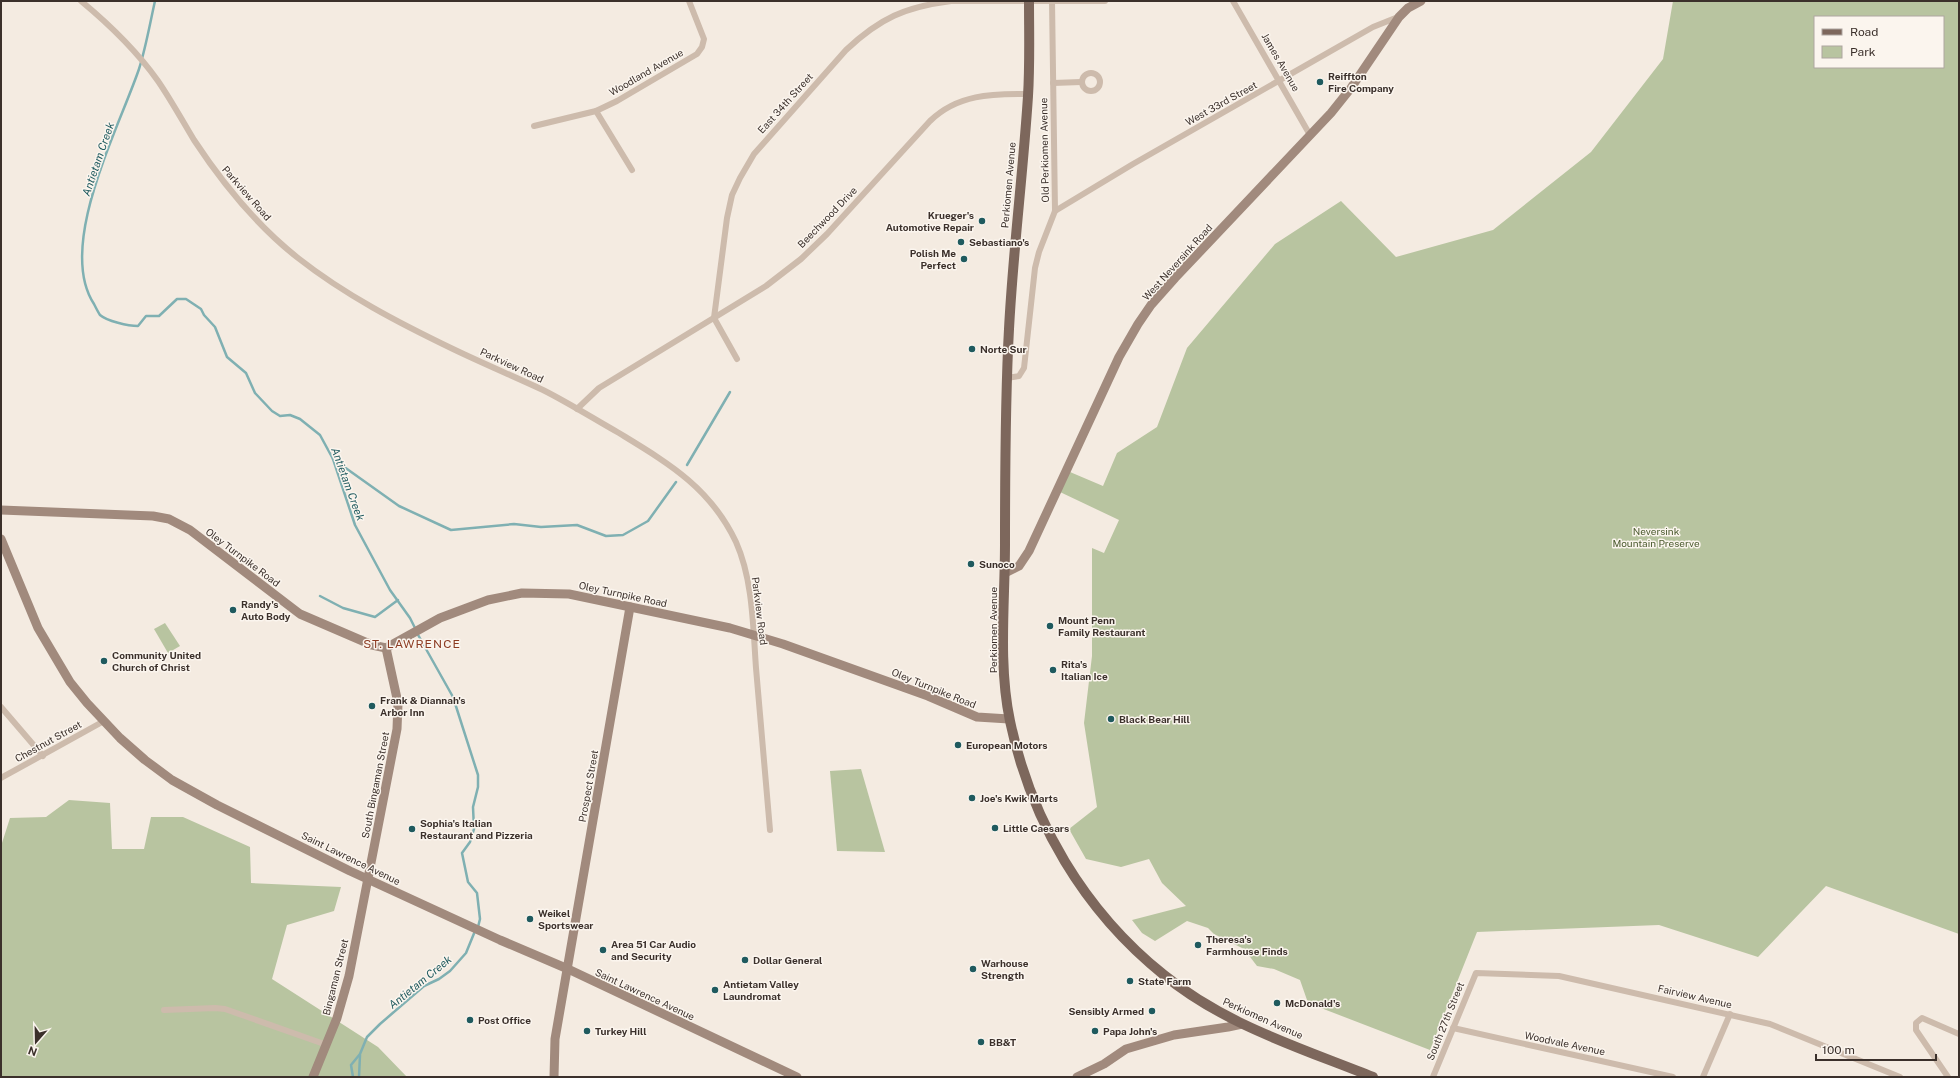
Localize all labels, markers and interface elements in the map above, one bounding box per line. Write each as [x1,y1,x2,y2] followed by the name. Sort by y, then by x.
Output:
[1814,16,1944,68] legend
[1850,25,1878,39] text: Road
[1259,31,1303,94] street label: James Avenue
[1850,45,1876,59] text: Park
[607,46,685,98] street label: Woodland Avenue
[755,70,815,136] street label: East 34th Street
[1328,70,1394,94] place label: Reiffton Fire Company
[1315,77,1325,87] marker: Reiffton Fire Company
[1183,78,1259,128] street label: West 33rd Street
[1037,97,1051,203] street label: Old Perkiomen Avenue
[80,121,116,197] water label: Antietam Creek
[998,141,1018,229] street label: Perkiomen Avenue
[220,163,274,223] street label: Parkview Road
[795,184,859,250] street label: Beechwood Drive
[886,209,974,233] place label: Krueger's Automotive Repair
[977,216,987,226] marker: Krueger's Automotive Repair
[1140,221,1214,303] street label: West Neversink Road
[969,236,1029,248] place label: Sebastiano's
[956,237,966,247] marker: Sebastiano's
[910,247,956,271] place label: Polish Me Perfect
[959,254,969,264] marker: Polish Me Perfect
[980,343,1027,355] place label: Norte Sur
[967,344,977,354] marker: Norte Sur
[478,345,546,385] street label: Parkview Road
[329,446,367,522] water label: Antietam Creek
[203,525,283,589] street label: Oley Turnpike Road
[1612,525,1700,549] park label: Neversink Mountain Preserve
[979,558,1015,570] place label: Sunoco
[966,559,976,569] marker: Sunoco
[750,576,770,646] street label: Parkview Road
[578,579,668,609] street label: Oley Turnpike Road
[987,586,999,673] street label: Perkiomen Avenue
[241,598,291,622] place label: Randy's Auto Body
[228,605,238,615] marker: Randy's Auto Body
[1058,614,1145,638] place label: Mount Penn Family Restaurant
[1045,621,1055,631] marker: Mount Penn Family Restaurant
[363,637,461,651] district label: ST. LAWRENCE
[112,649,201,673] place label: Community United Church of Christ
[99,656,109,666] marker: Community United Church of Christ
[1061,658,1108,682] place label: Rita's Italian Ice
[1048,665,1058,675] marker: Rita's Italian Ice
[890,666,978,710] street label: Oley Turnpike Road
[380,694,466,718] place label: Frank & Diannah's Arbor Inn
[367,701,377,711] marker: Frank & Diannah's Arbor Inn
[1119,713,1190,725] place label: Black Bear Hill
[1106,714,1116,724] marker: Black Bear Hill
[13,718,83,764] street label: Chestnut Street
[359,731,391,839] street label: South Bingaman Street
[966,739,1048,751] place label: European Motors
[953,740,963,750] marker: European Motors
[576,749,600,823] street label: Prospect Street
[980,792,1058,804] place label: Joe's Kwik Marts
[967,793,977,803] marker: Joe's Kwik Marts
[420,817,533,841] place label: Sophia's Italian Restaurant and Pizzeria
[1003,822,1069,834] place label: Little Caesars
[990,823,1000,833] marker: Little Caesars
[407,824,417,834] marker: Sophia's Italian Restaurant and Pizzeria
[300,829,403,887] street label: Saint Lawrence Avenue
[538,907,593,931] place label: Weikel Sportswear
[525,914,535,924] marker: Weikel Sportswear
[1206,933,1288,957] place label: Theresa's Farmhouse Finds
[320,938,350,1016] street label: Bingaman Street
[611,938,696,962] place label: Area 51 Car Audio and Security
[1193,940,1203,950] marker: Theresa's Farmhouse Finds
[598,945,608,955] marker: Area 51 Car Audio and Security
[386,953,454,1011] water label: Antietam Creek
[753,954,822,966] place label: Dollar General
[740,955,750,965] marker: Dollar General
[981,957,1029,981] place label: Warhouse Strength
[968,964,978,974] marker: Warhouse Strength
[593,966,697,1022] street label: Saint Lawrence Avenue
[1138,975,1191,987] place label: State Farm
[1125,976,1135,986] marker: State Farm
[723,978,799,1002] place label: Antietam Valley Laundromat
[1424,980,1466,1062] street label: South 27th Street
[1657,982,1734,1010] street label: Fairview Avenue
[710,985,720,995] marker: Antietam Valley Laundromat
[1221,995,1305,1041] street label: Perkiomen Avenue
[1285,997,1340,1009] place label: McDonald's
[1272,998,1282,1008] marker: McDonald's
[1068,1005,1144,1017] place label: Sensibly Armed
[1147,1006,1157,1016] marker: Sensibly Armed
[478,1014,531,1026] place label: Post Office
[465,1015,475,1025] marker: Post Office
[16,1022,56,1062] north arrow
[595,1025,646,1037] place label: Turkey Hill
[1103,1025,1157,1037] place label: Papa John's
[582,1026,592,1036] marker: Turkey Hill
[1090,1026,1100,1036] marker: Papa John's
[1524,1029,1607,1057] street label: Woodvale Avenue
[989,1036,1016,1048] place label: BB&T
[1816,1036,1936,1062] scale bar
[976,1037,986,1047] marker: BB&T
[1822,1043,1855,1057] text: 100 m
[26,1044,39,1059] text: N

